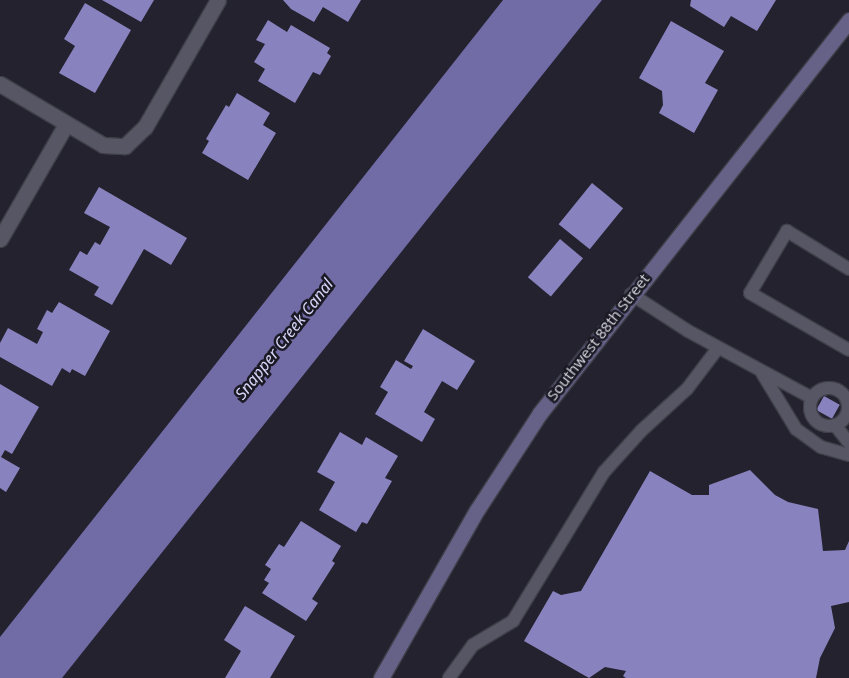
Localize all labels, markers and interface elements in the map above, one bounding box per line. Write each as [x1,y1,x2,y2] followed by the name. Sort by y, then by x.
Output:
[543,270,653,404] street label: Southwest 88th Street
[231,275,337,403] water label: Snapper Creek Canal

